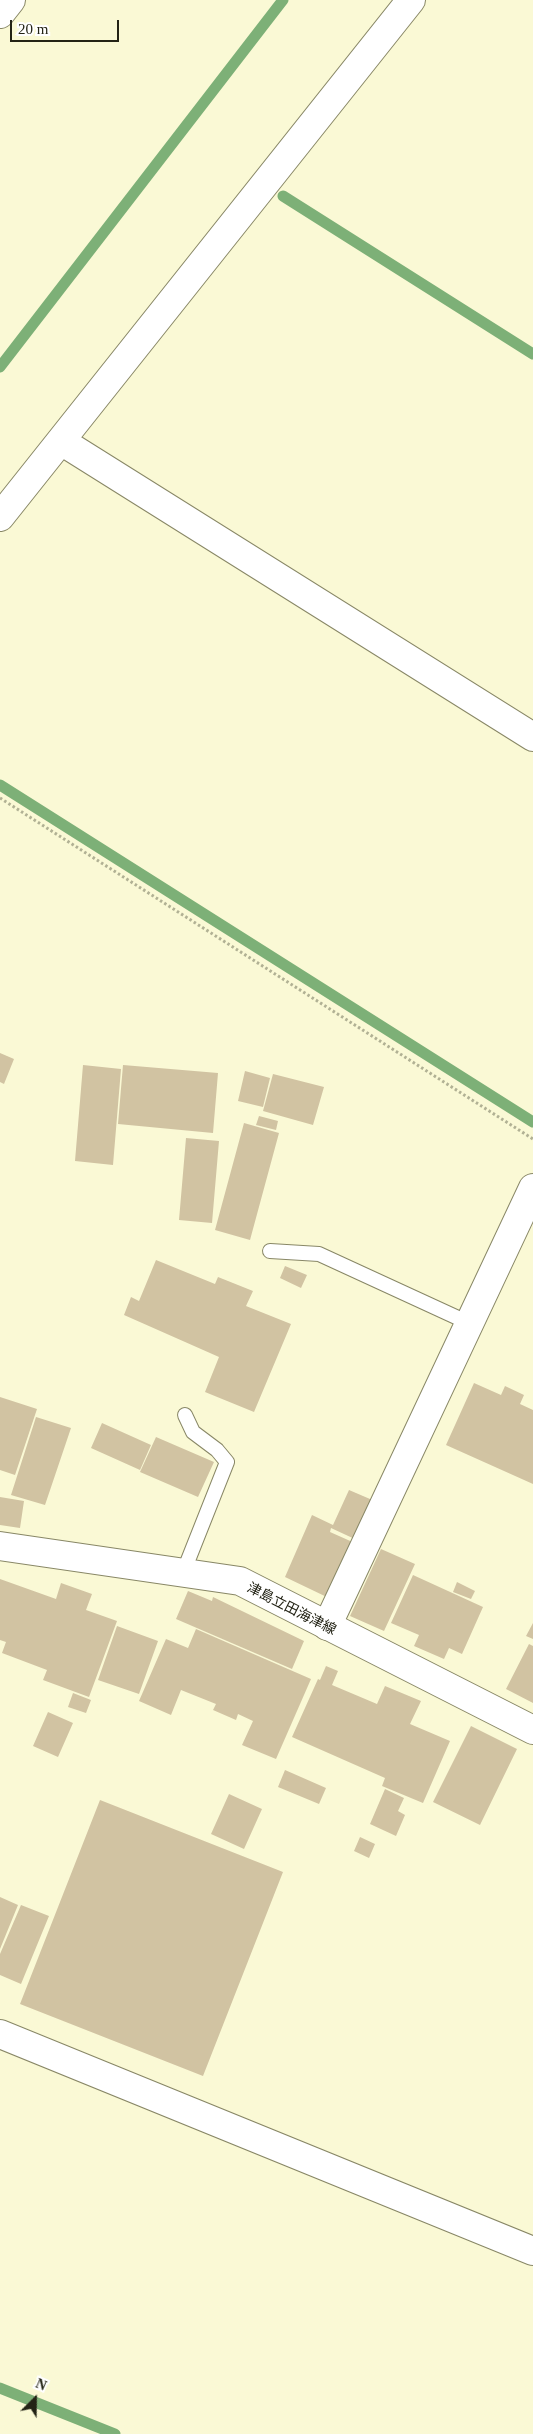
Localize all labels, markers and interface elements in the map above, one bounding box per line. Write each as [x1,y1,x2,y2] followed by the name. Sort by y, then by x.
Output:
[12,10,121,42] scale bar
[18,21,48,37] text: 20 m
[245,1578,339,1638] street label: 津島立田海津線
[10,2374,60,2424] north arrow
[33,2376,49,2394] text: N

